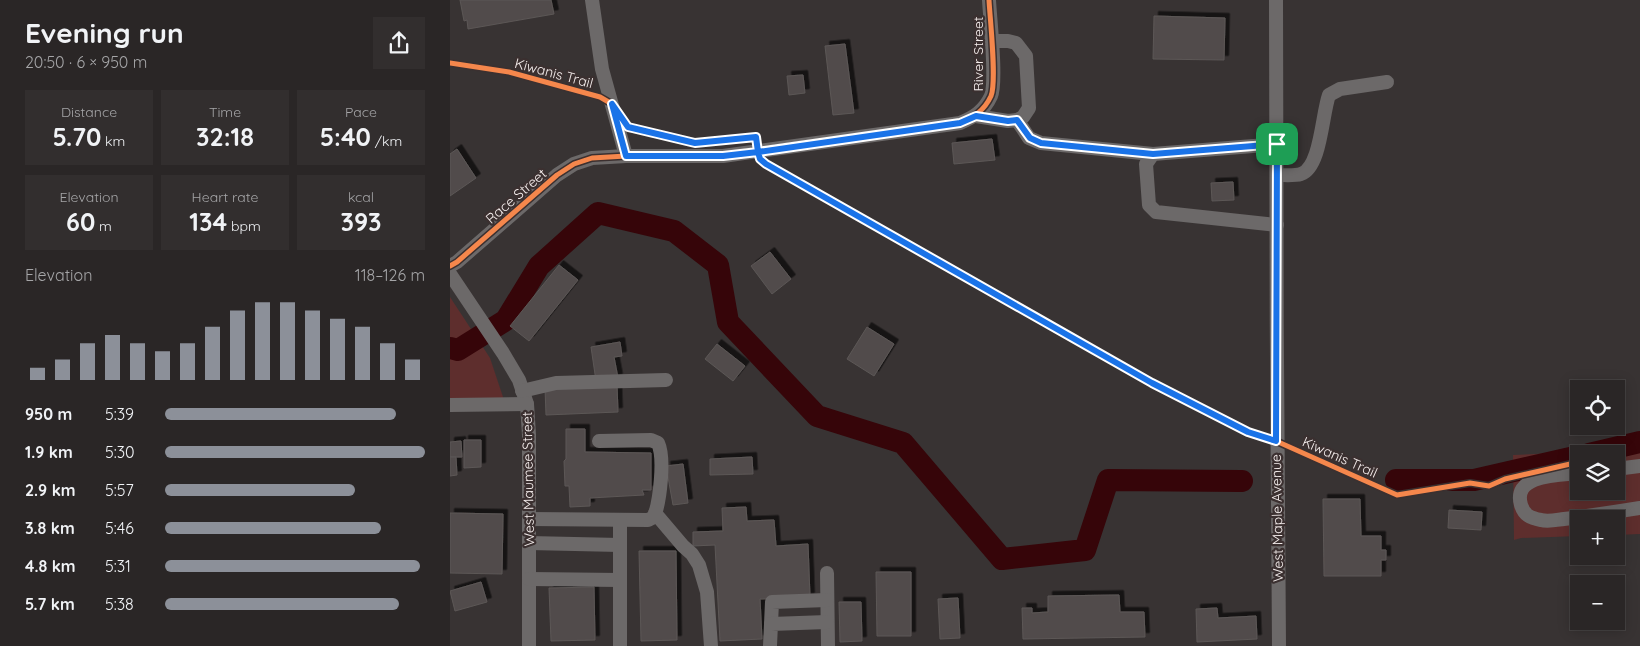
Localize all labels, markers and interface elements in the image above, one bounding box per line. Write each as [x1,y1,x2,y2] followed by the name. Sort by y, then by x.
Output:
[25,15,184,50] text: Evening run
[969,16,987,92] street label: River Street
[373,17,425,69] button: share
[25,52,147,72] text: 20:50 · 6 × 950 m
[513,54,595,92] street label: Kiwanis Trail
[61,103,117,121] text: Distance
[209,103,241,121] text: Time
[345,103,377,121] text: Pace
[53,121,101,152] text: 5.70
[196,121,254,152] text: 32:18
[320,121,371,152] text: 5:40
[1256,123,1298,165] pin
[1263,130,1291,158] icon: arrive
[101,132,125,150] text: km
[371,132,402,150] text: /km
[482,164,550,227] street label: Race Street
[59,188,119,206] text: Elevation
[192,188,258,206] text: Heart rate
[348,188,374,206] text: kcal
[66,206,95,237] text: 60
[189,206,227,237] text: 134
[340,206,382,237] text: 393
[95,217,112,235] text: m
[227,217,261,235] text: bpm
[25,265,92,285] text: Elevation
[355,265,425,285] text: 118–126 m
[1570,380,1625,630] map controls
[1570,380,1625,435] button: locate
[25,404,72,424] text: 950 m
[105,404,134,424] text: 5:39
[518,411,538,547] street label: West Maumee Street
[1300,432,1380,482] street label: Kiwanis Trail
[25,442,73,462] text: 1.9 km
[105,442,135,462] text: 5:30
[1570,445,1625,500] button: layers
[1267,454,1287,582] street label: West Maple Avenue
[25,480,76,500] text: 2.9 km
[105,480,134,500] text: 5:57
[1570,510,1625,565] button: +
[25,518,75,538] text: 3.8 km
[105,518,134,538] text: 5:46
[25,556,76,576] text: 4.8 km
[105,556,131,576] text: 5:31
[1570,575,1625,630] button: −
[25,594,75,614] text: 5.7 km
[105,594,134,614] text: 5:38

